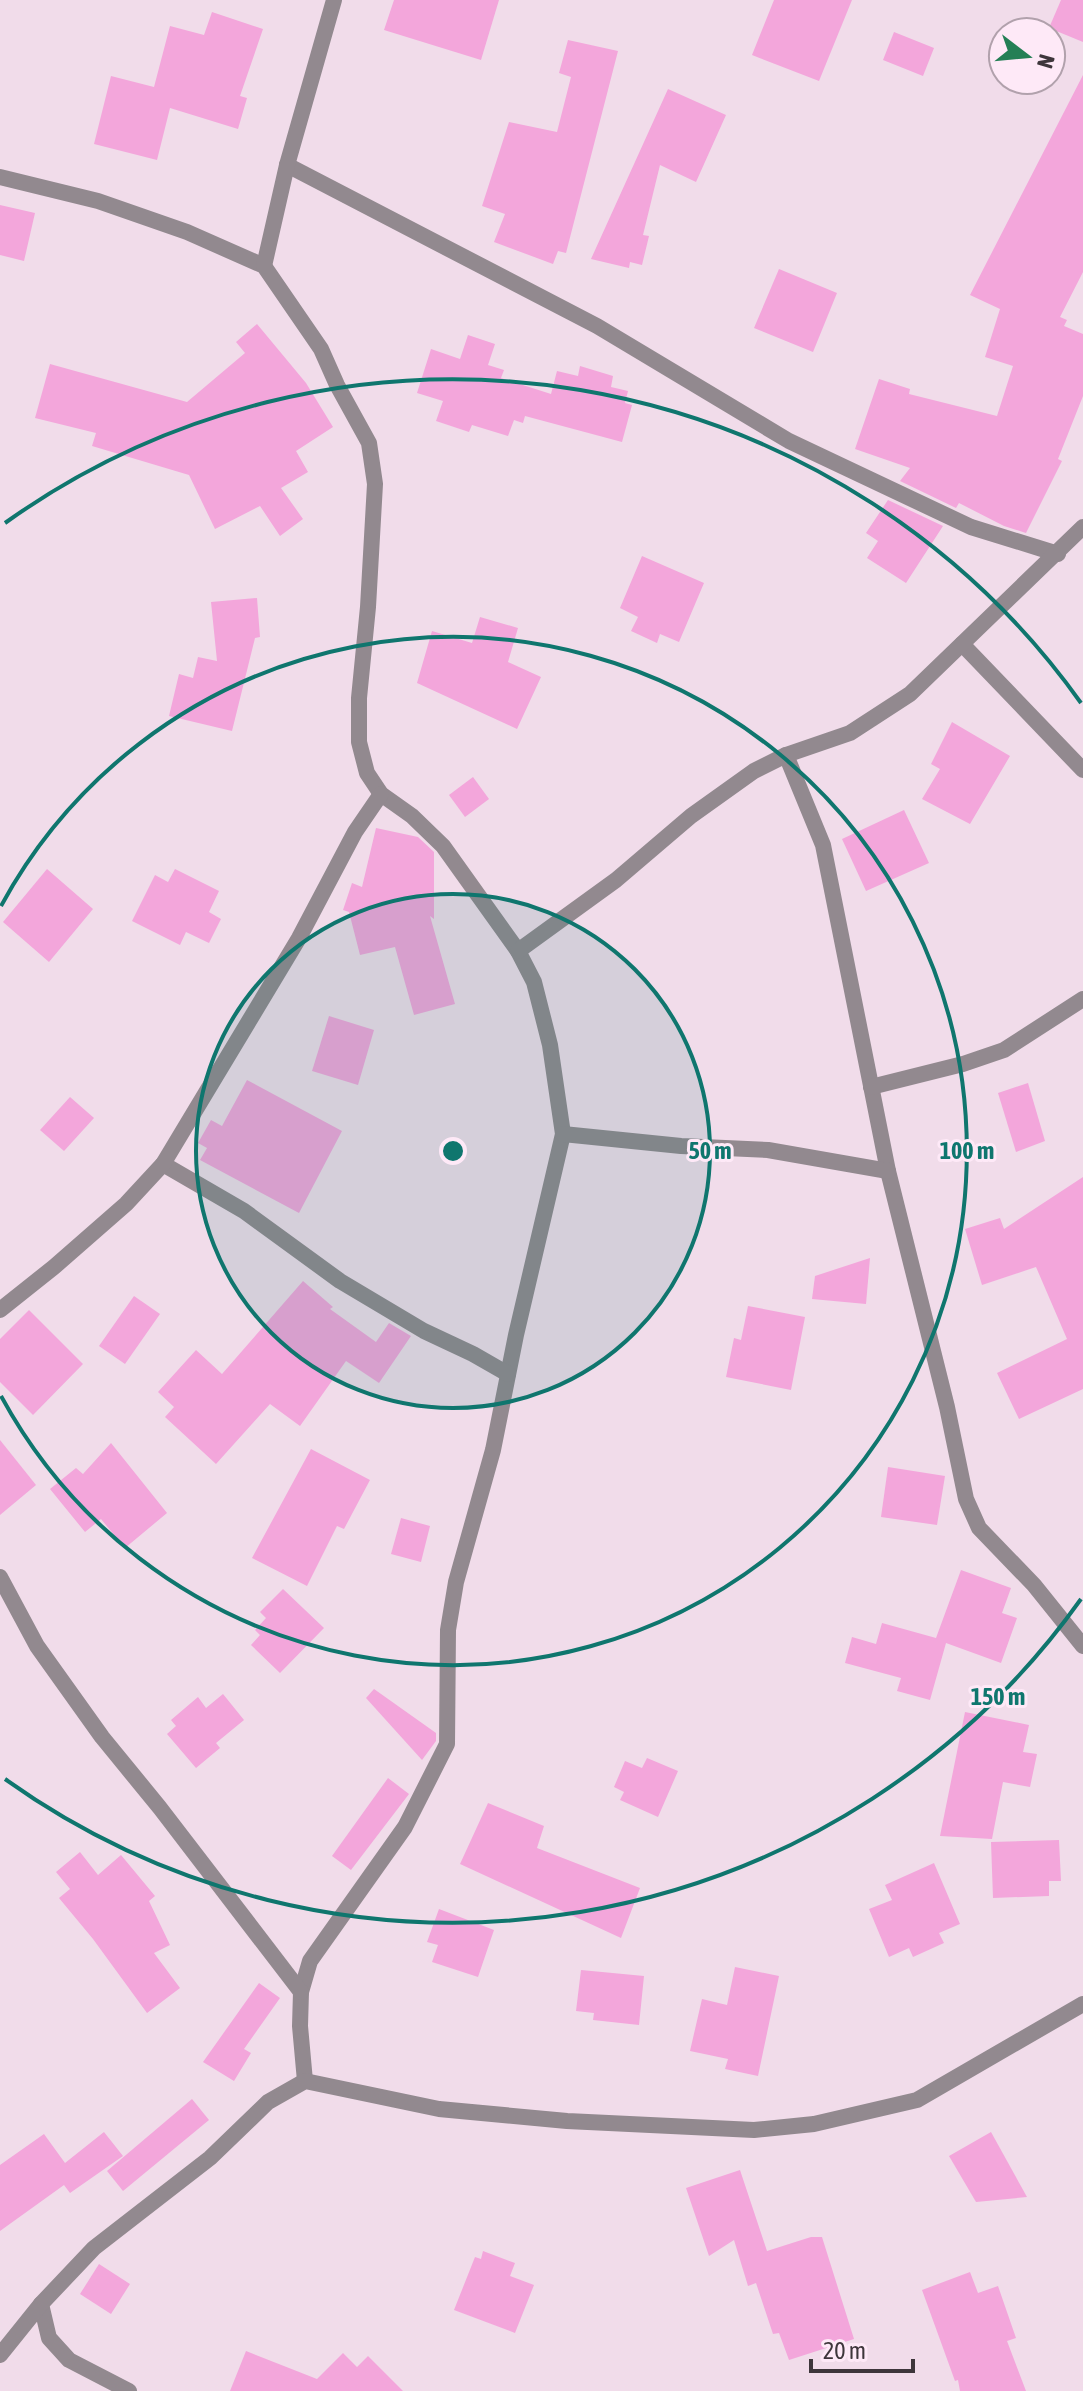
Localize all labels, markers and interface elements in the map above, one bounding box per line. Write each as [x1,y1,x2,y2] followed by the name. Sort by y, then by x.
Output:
[987,16,1067,96] north arrow
[1032,52,1061,71] text: N
[439,1137,467,1165] centre of rings
[688,1137,732,1164] text: 50 m
[940,1137,994,1164] text: 100 m
[971,1683,1025,1710] text: 150 m
[811,2323,913,2373] scale bar
[823,2337,866,2364] text: 20 m

